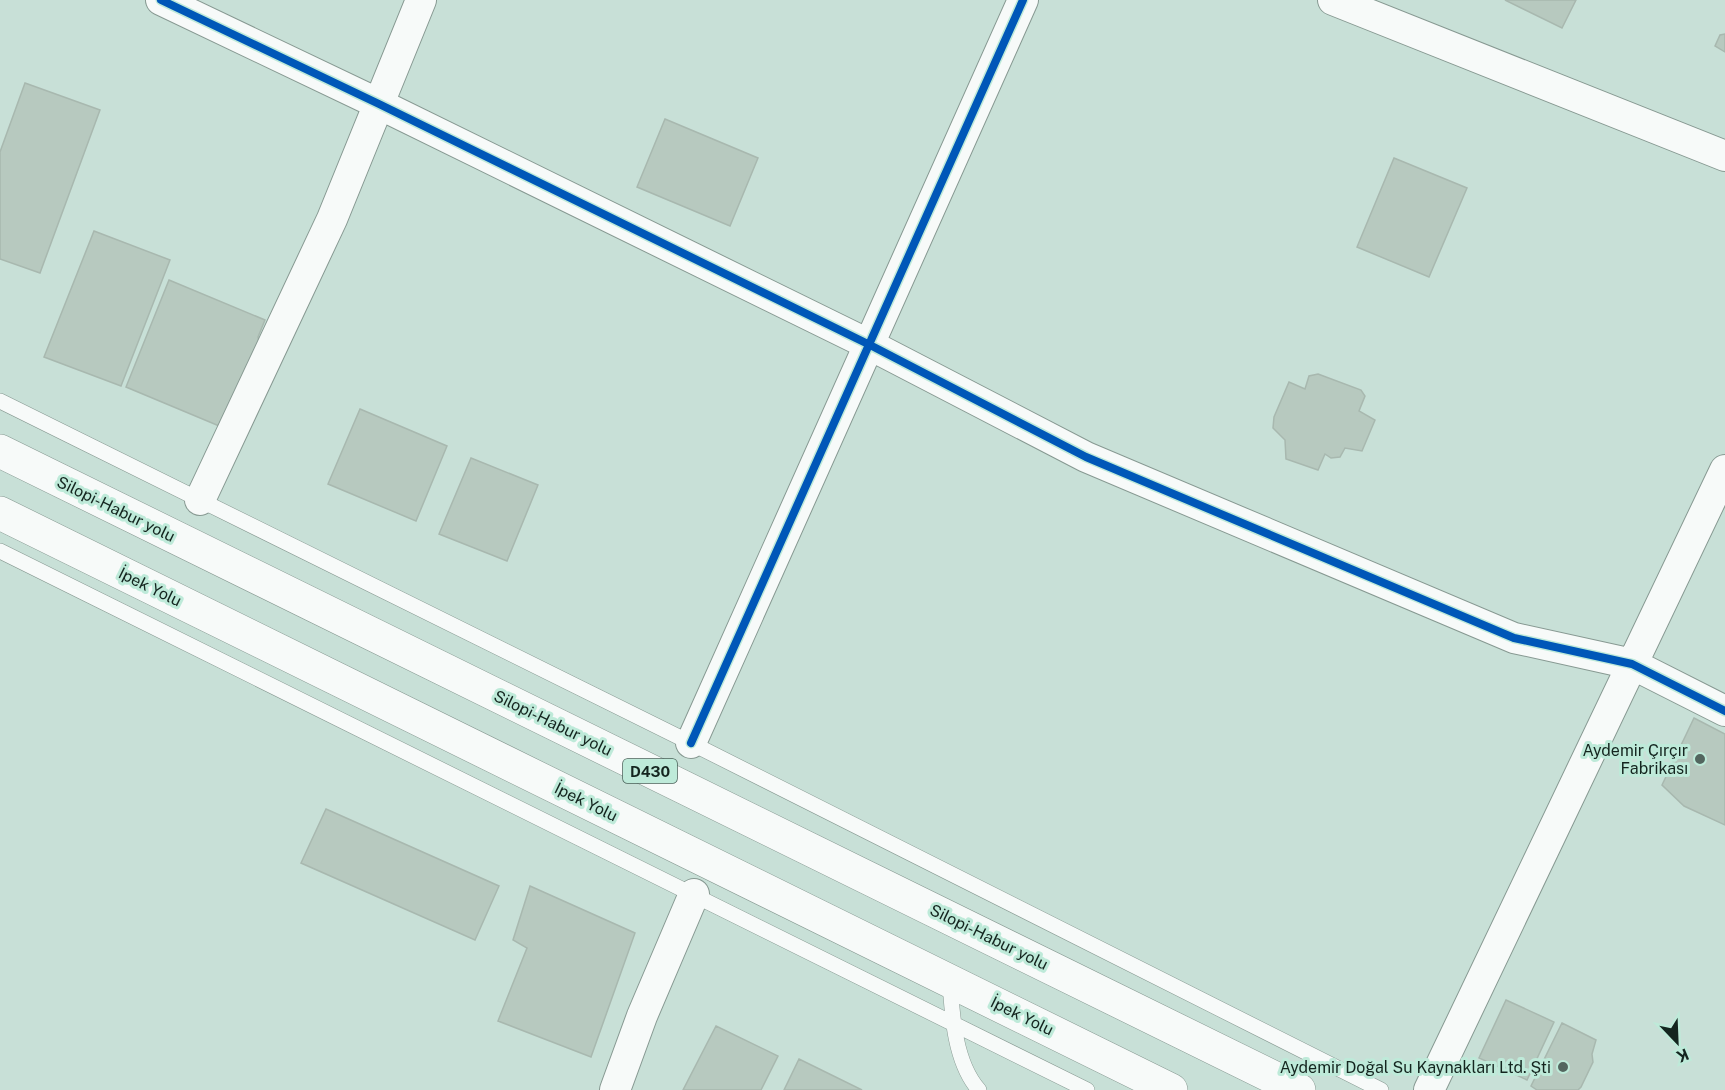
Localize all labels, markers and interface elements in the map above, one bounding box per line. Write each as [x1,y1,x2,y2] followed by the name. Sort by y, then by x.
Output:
[54,472,178,546] street label: Silopi-Habur yolu
[115,563,185,610] street label: İpek Yolu
[491,686,615,760] street label: Silopi-Habur yolu
[1583,741,1688,778] place label: Aydemir Çırçır Fabrikası
[1693,752,1707,766] marker: Aydemir Çırçır Fabrikası
[623,759,677,783] road number: D430
[551,778,621,825] street label: İpek Yolu
[927,900,1051,974] street label: Silopi-Habur yolu
[987,992,1057,1039] street label: İpek Yolu
[1647,1012,1707,1072] north arrow
[1673,1044,1692,1067] text: K
[1280,1058,1551,1077] place label: Aydemir Doğal Su Kaynakları Ltd. Şti
[1556,1060,1570,1074] marker: Aydemir Doğal Su Kaynakları Ltd. Şti

